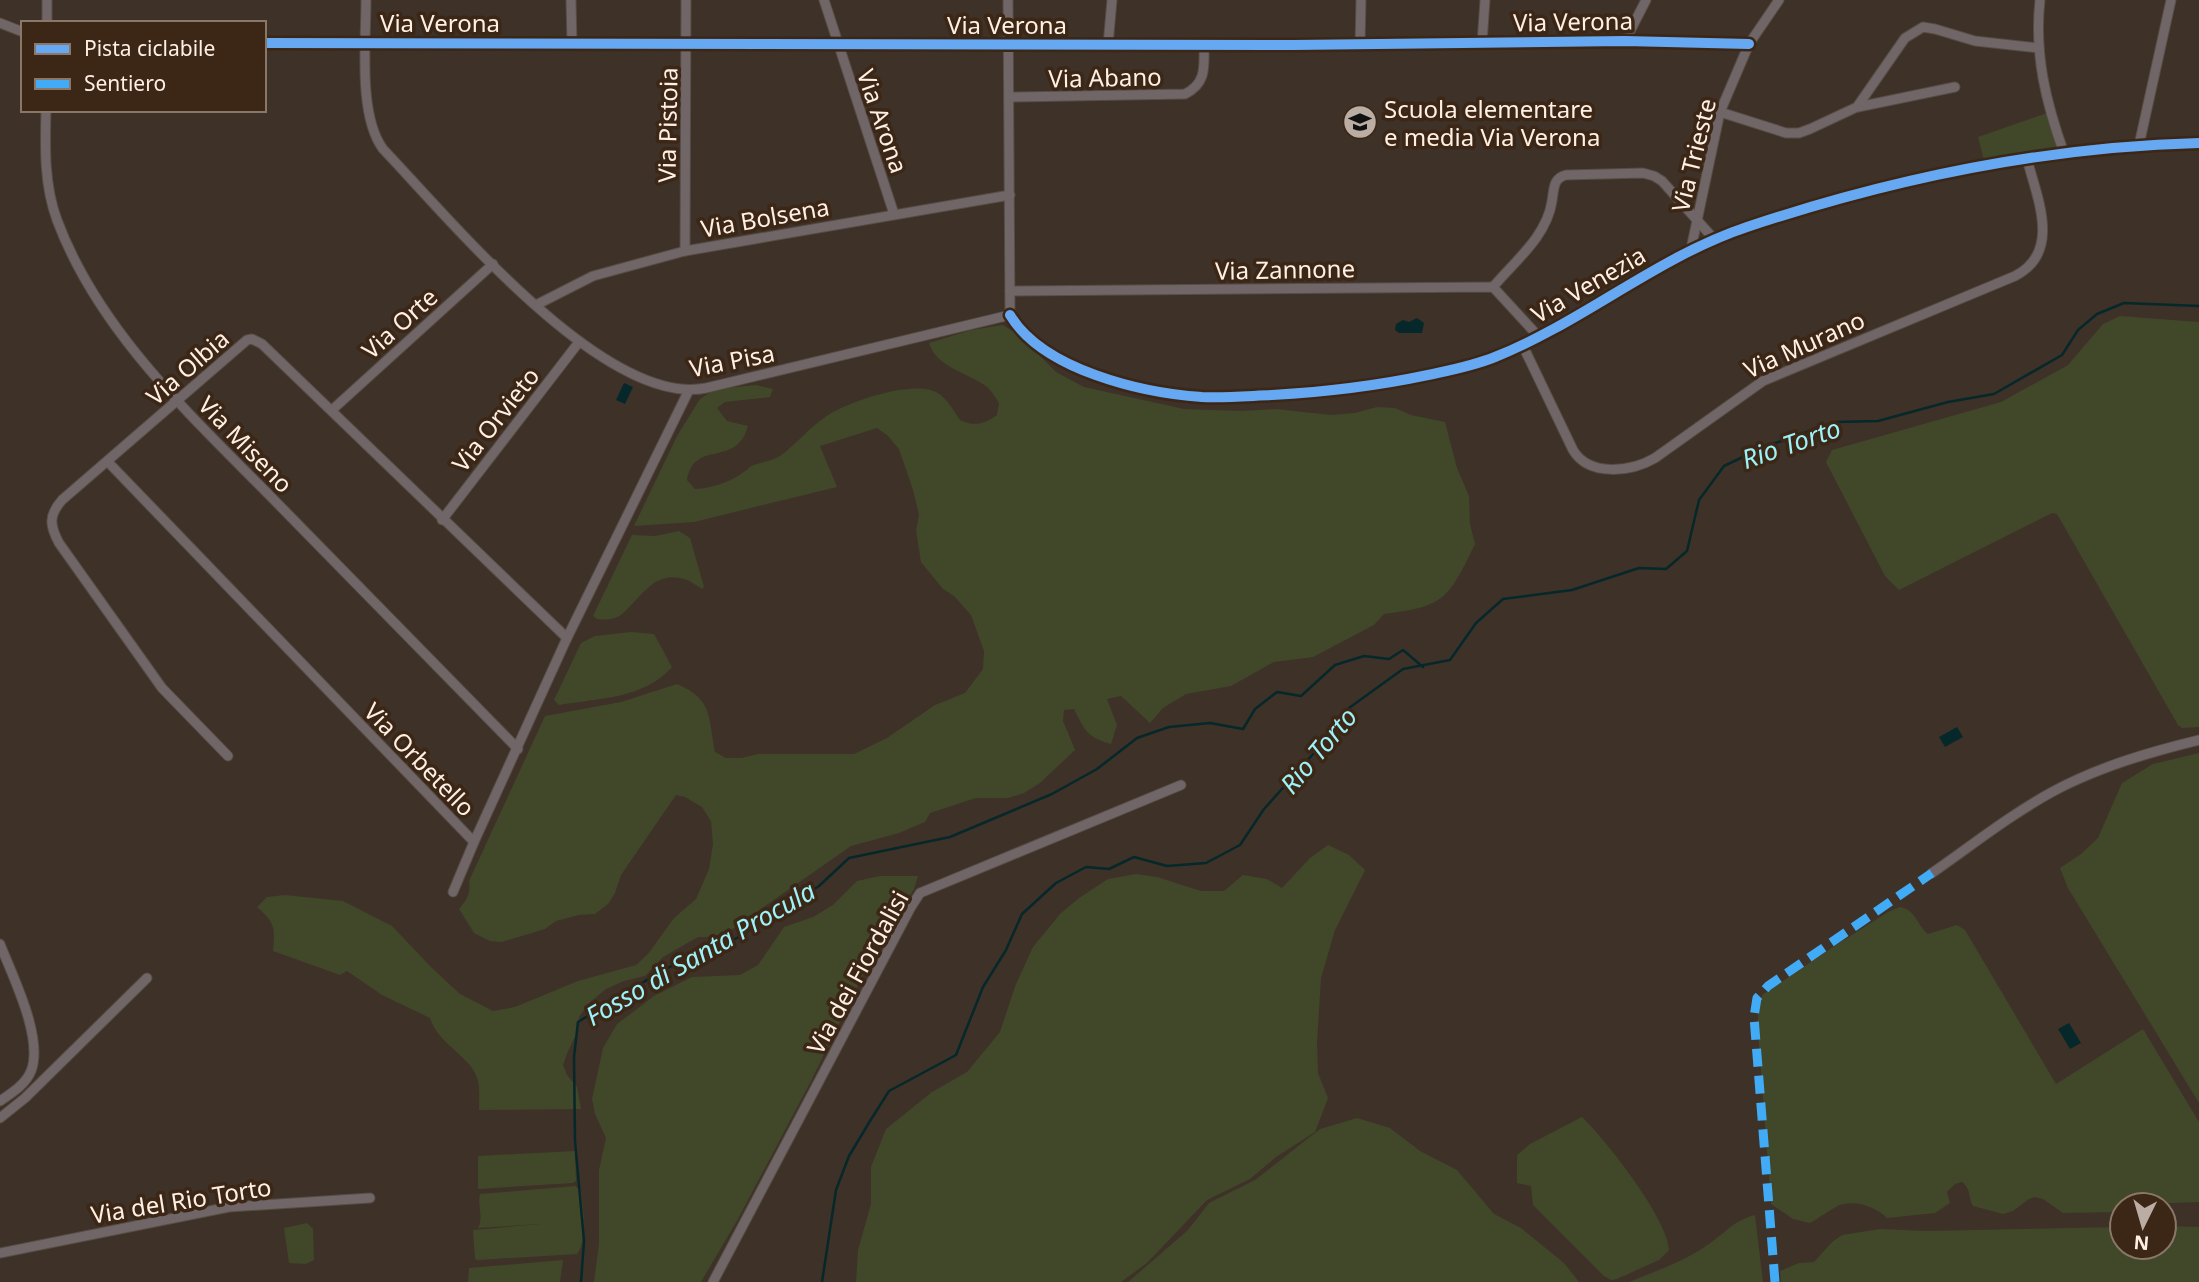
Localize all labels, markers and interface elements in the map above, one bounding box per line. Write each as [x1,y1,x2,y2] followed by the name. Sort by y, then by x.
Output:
[1513,3,1633,39] street label: Via Verona
[380,6,500,39] street label: Via Verona
[947,8,1067,41] street label: Via Verona
[21,21,266,112] legend
[84,34,215,62] text: Pista ciclabile
[1048,60,1162,94] street label: Via Abano
[850,65,916,177] street label: Via Arona
[649,67,685,183] street label: Via Pistoia
[84,69,166,97] text: Sentiero
[1384,92,1600,153] place label: Scuola elementare e media Via Verona
[1663,95,1723,215] street label: Via Trieste
[1341,103,1379,141] school or university icon: Scuola elementare e media Via Verona
[698,189,832,245] street label: Via Bolsena
[1525,238,1651,330] street label: Via Venezia
[1215,251,1355,287] street label: Via Zannone
[354,280,444,366] street label: Via Orte
[1738,303,1870,385] street label: Via Murano
[139,322,235,412] street label: Via Olbia
[687,336,777,384] street label: Via Pisa
[444,360,546,478] street label: Via Orvieto
[192,388,300,500] street label: Via Miseno
[1737,409,1845,477] water label: Rio Torto
[357,695,483,823] street label: Via Orbetello
[1271,699,1365,801] water label: Rio Torto
[578,872,822,1034] water label: Fosso di Santa Procula
[798,884,916,1060] street label: Via dei Fiordalisi
[88,1169,274,1231] street label: Via del Rio Torto
[2108,1191,2178,1261] north arrow
[2133,1229,2150,1257] text: N

